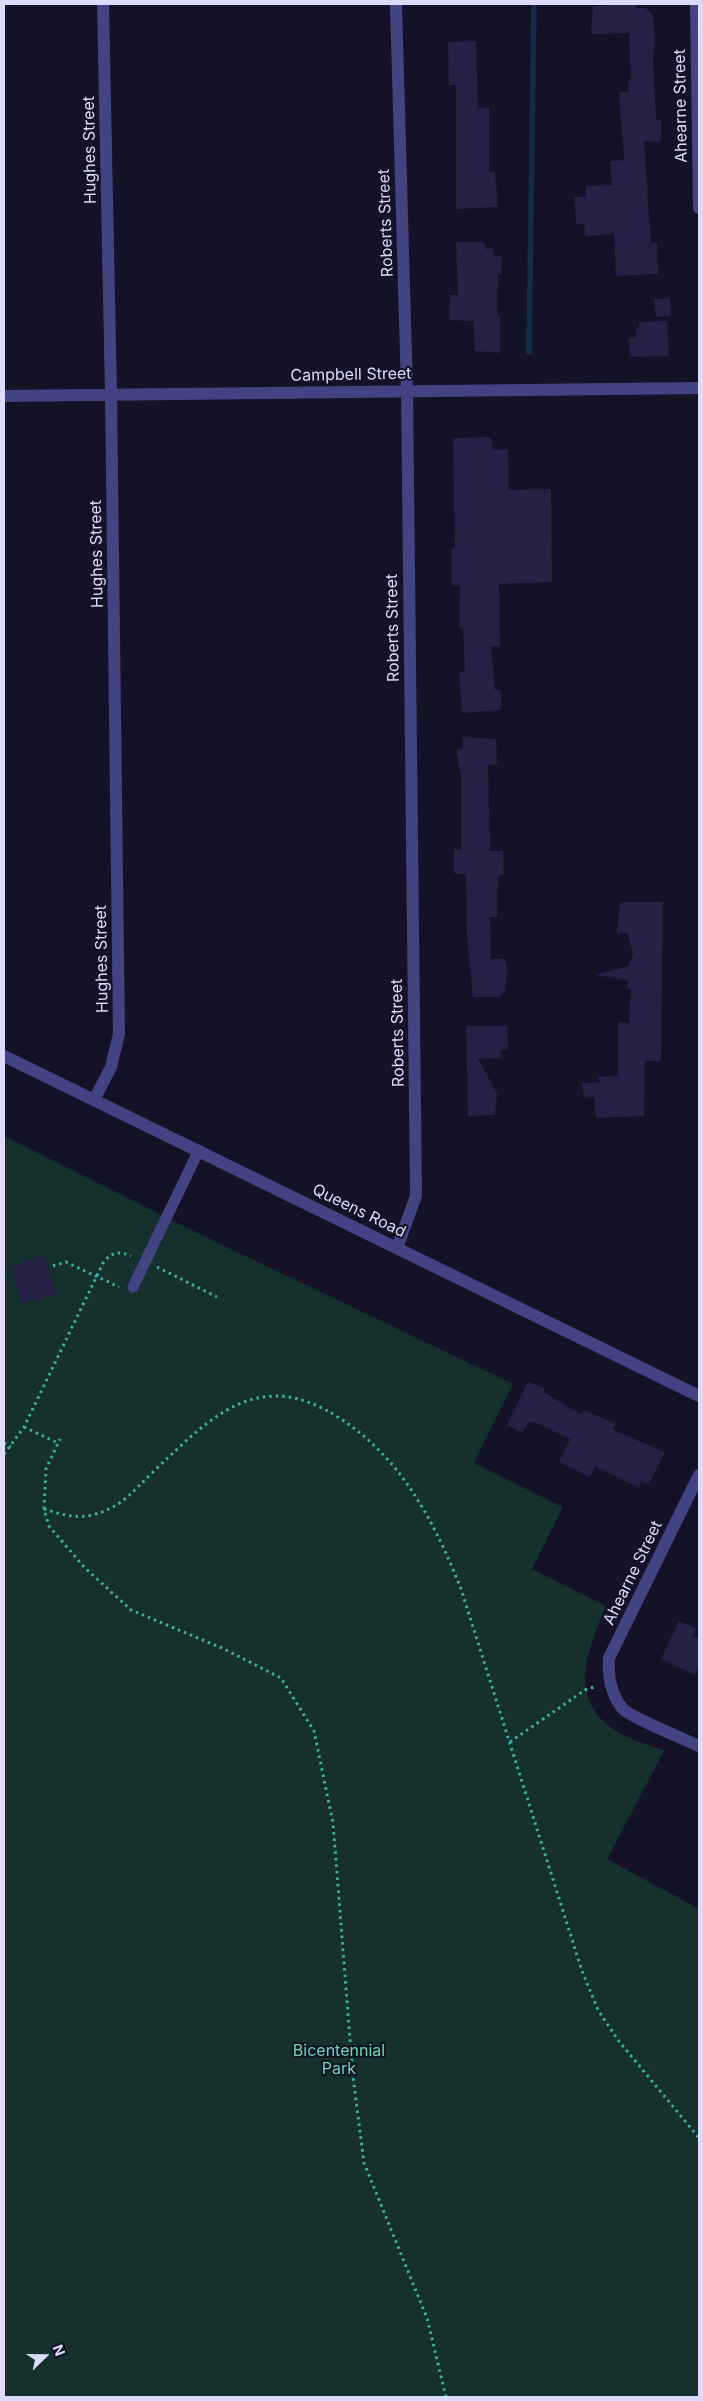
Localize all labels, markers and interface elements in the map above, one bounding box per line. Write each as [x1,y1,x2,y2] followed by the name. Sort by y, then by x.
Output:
[670,49,692,163] street label: Ahearne Street
[79,96,101,204] street label: Hughes Street
[375,169,397,277] street label: Roberts Street
[290,364,412,386] street label: Campbell Street
[86,500,108,608] street label: Hughes Street
[382,574,404,682] street label: Roberts Street
[91,905,113,1013] street label: Hughes Street
[387,979,409,1087] street label: Roberts Street
[309,1180,409,1242] street label: Queens Road
[599,1518,667,1628] street label: Ahearne Street
[293,2041,385,2079] park label: Bicentennial Park
[20,2331,70,2381] north arrow
[49,2342,69,2358] text: N

